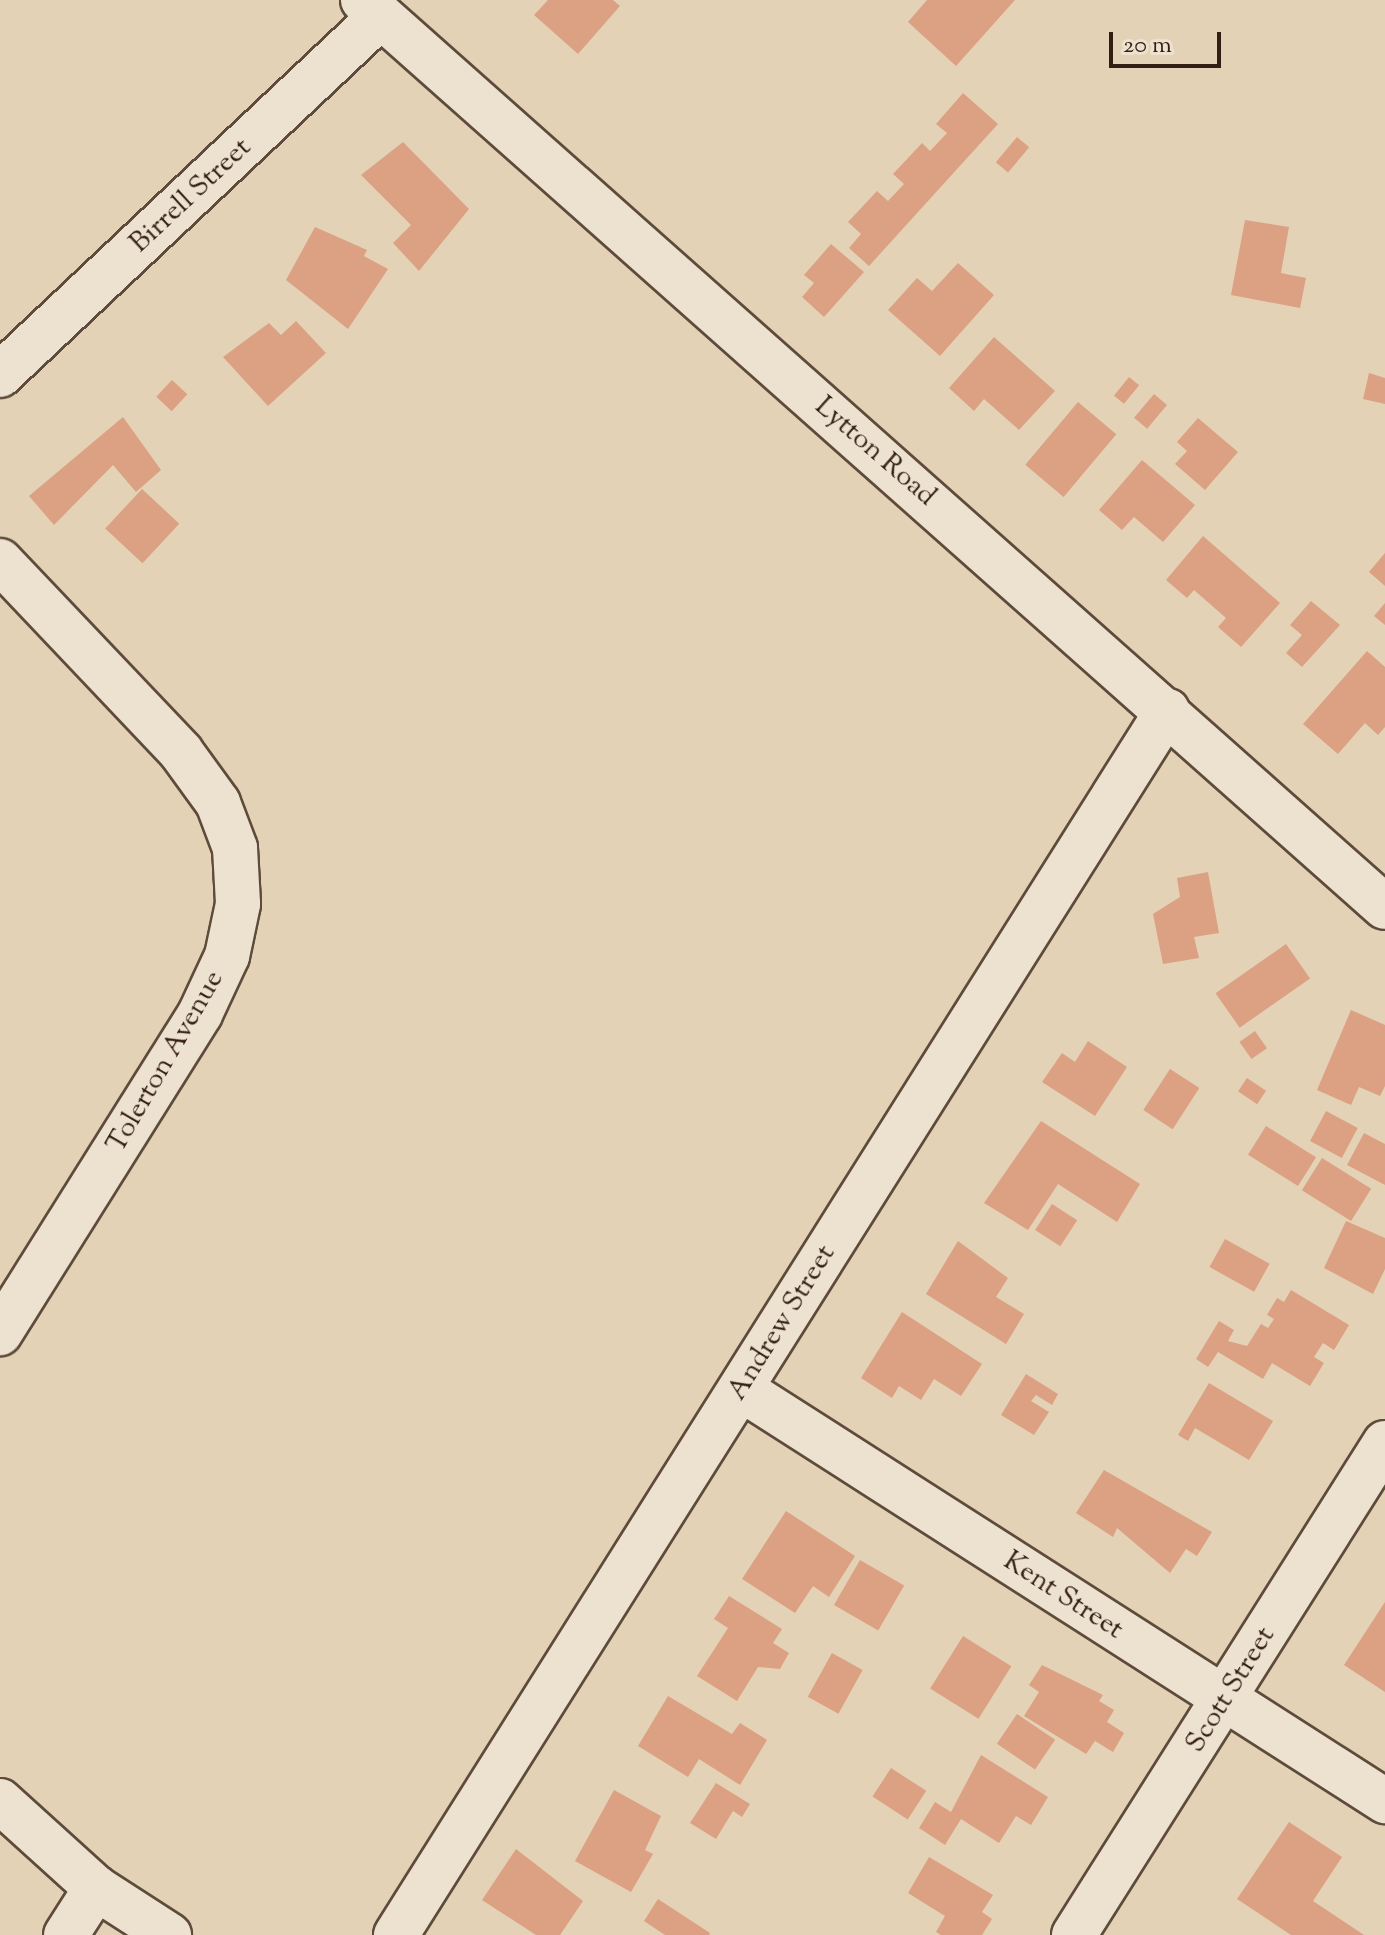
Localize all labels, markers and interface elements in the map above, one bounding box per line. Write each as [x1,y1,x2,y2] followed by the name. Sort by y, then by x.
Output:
[1113,16,1225,66] scale bar
[1123,29,1172,63] text: 20 m
[124,131,258,261] street label: Birrell Street
[807,390,943,514] street label: Lytton Road
[100,965,232,1159] street label: Tolerton Avenue
[721,1239,843,1407] street label: Andrew Street
[997,1545,1129,1647] street label: Kent Street
[1179,1621,1283,1759] street label: Scott Street

